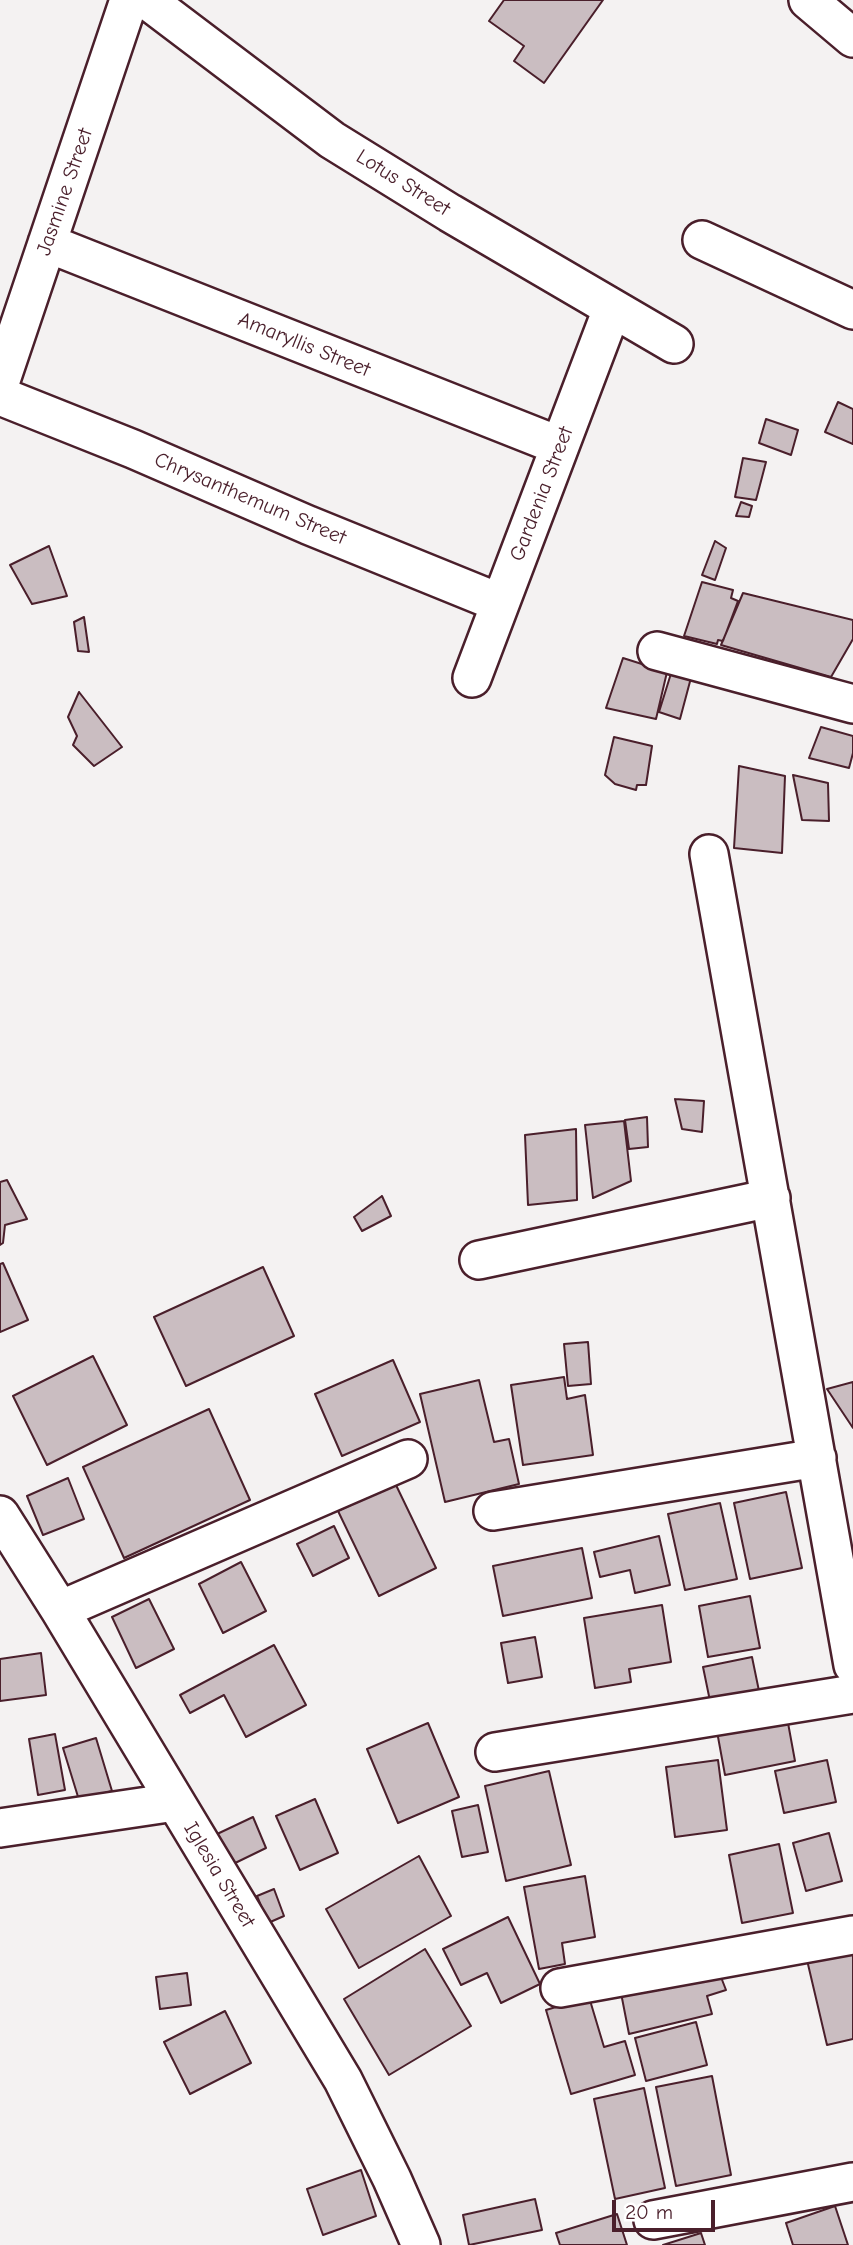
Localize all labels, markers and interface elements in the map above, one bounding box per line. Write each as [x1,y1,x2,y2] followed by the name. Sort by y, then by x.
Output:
[31,125,99,259] street label: Jasmine Street
[351,144,455,222] street label: Lotus Street
[234,307,374,383] street label: Amaryllis Street
[505,423,579,565] street label: Gardenia Street
[150,447,350,551] street label: Chrysanthemum Street
[178,1818,260,1932] street label: Iglesia Street
[615,2186,718,2230] scale bar
[625,2200,673,2224] text: 20 m

